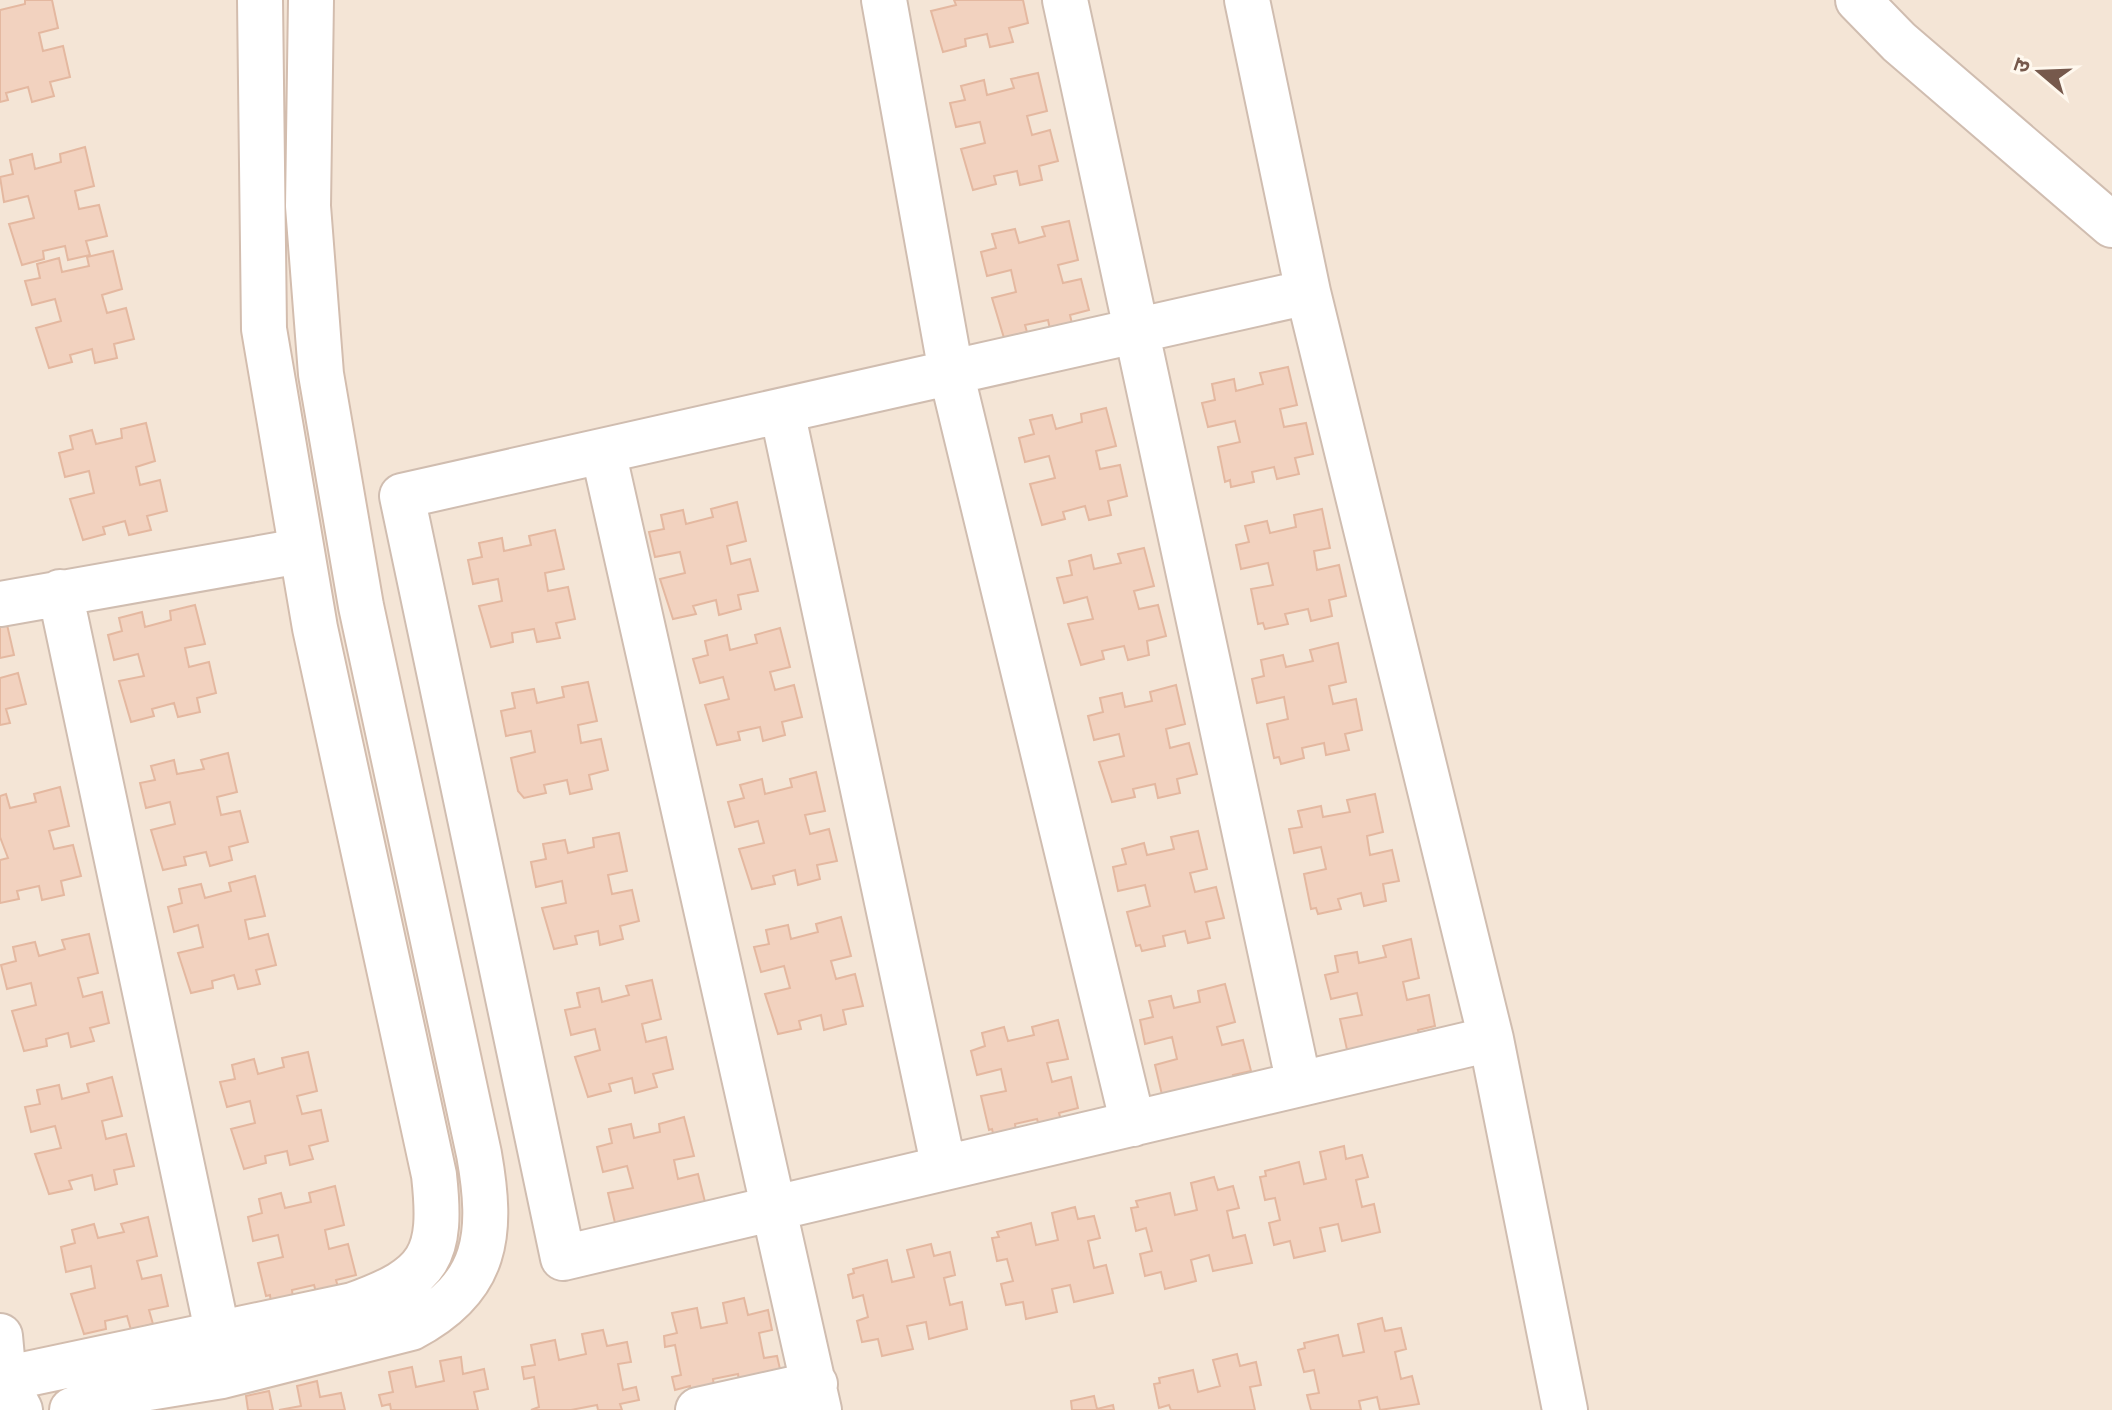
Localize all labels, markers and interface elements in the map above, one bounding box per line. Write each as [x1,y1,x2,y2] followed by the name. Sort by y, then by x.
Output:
[2000,32,2080,112] north arrow
[2007,54,2037,76] text: उ

